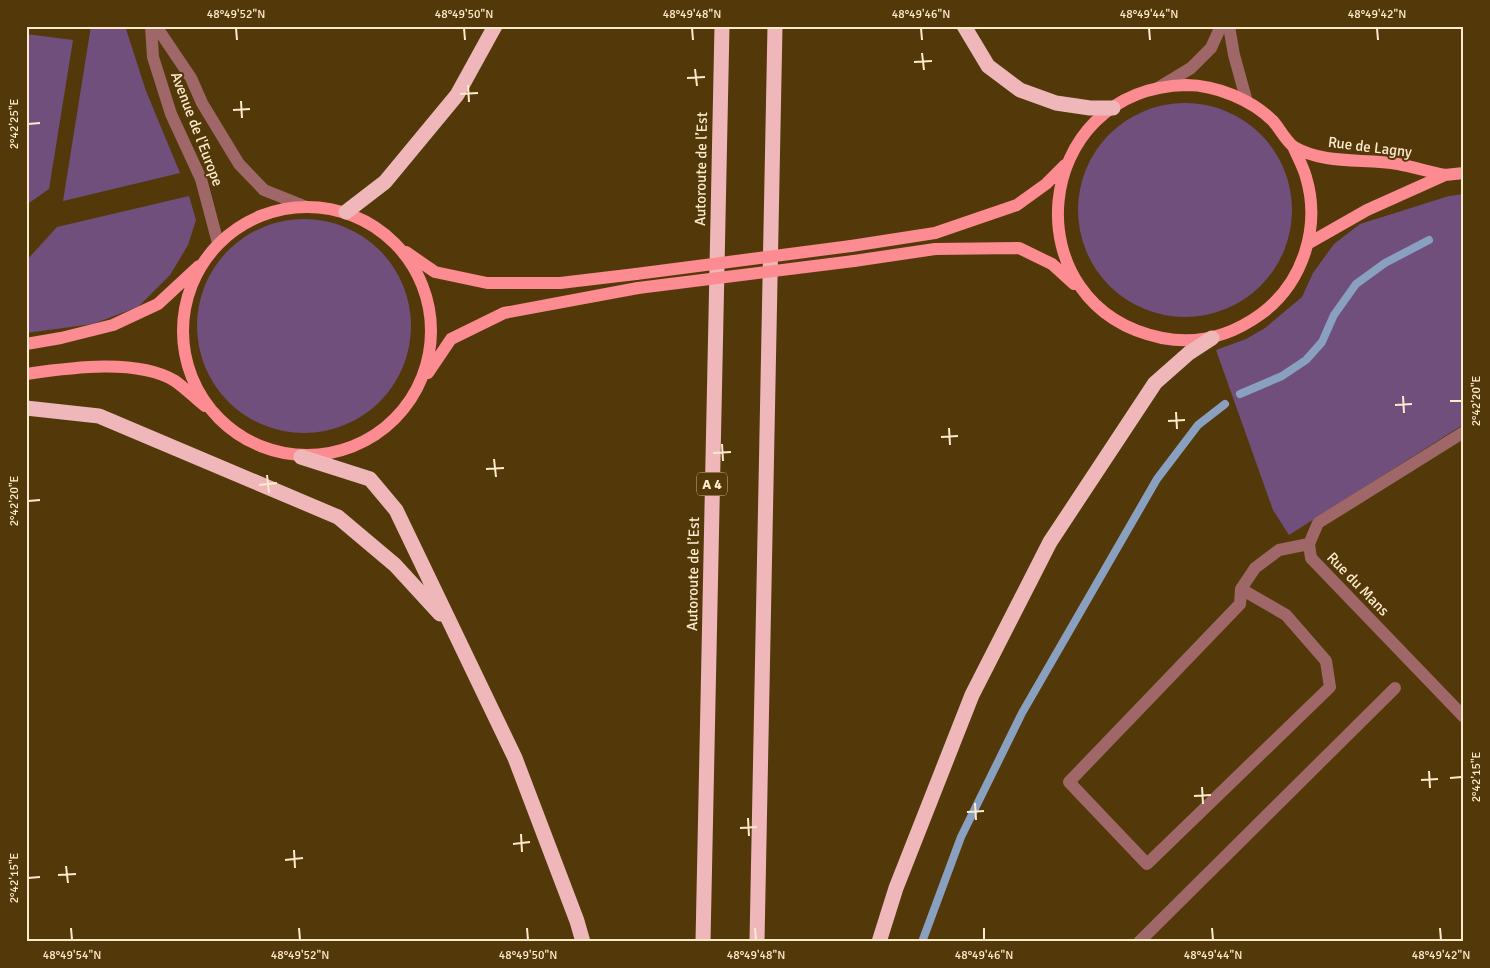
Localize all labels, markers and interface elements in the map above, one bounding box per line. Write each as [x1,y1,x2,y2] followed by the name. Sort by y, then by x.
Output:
[207,7,265,22] text: 48°49'52"N
[435,7,493,22] text: 48°49'50"N
[663,7,721,22] text: 48°49'48"N
[892,7,950,22] text: 48°49'46"N
[1120,7,1178,22] text: 48°49'44"N
[1348,7,1406,22] text: 48°49'42"N
[167,69,227,189] street label: Avenue de l'Europe
[7,98,22,149] text: 2°42'25"E
[691,112,711,226] street label: Autoroute de l’Est
[1327,133,1413,161] street label: Rue de Lagny
[1469,375,1484,426] text: 2°42'20"E
[697,472,727,496] road number: A 4
[7,475,22,526] text: 2°42'20"E
[683,517,703,631] street label: Autoroute de l’Est
[1323,548,1393,620] street label: Rue du Mans
[1469,751,1484,802] text: 2°42'15"E
[7,852,22,903] text: 2°42'15"E
[43,948,101,963] text: 48°49'54"N
[271,948,329,963] text: 48°49'52"N
[499,948,557,963] text: 48°49'50"N
[727,948,785,963] text: 48°49'48"N
[955,948,1013,963] text: 48°49'46"N
[1184,948,1242,963] text: 48°49'44"N
[1412,948,1470,963] text: 48°49'42"N

